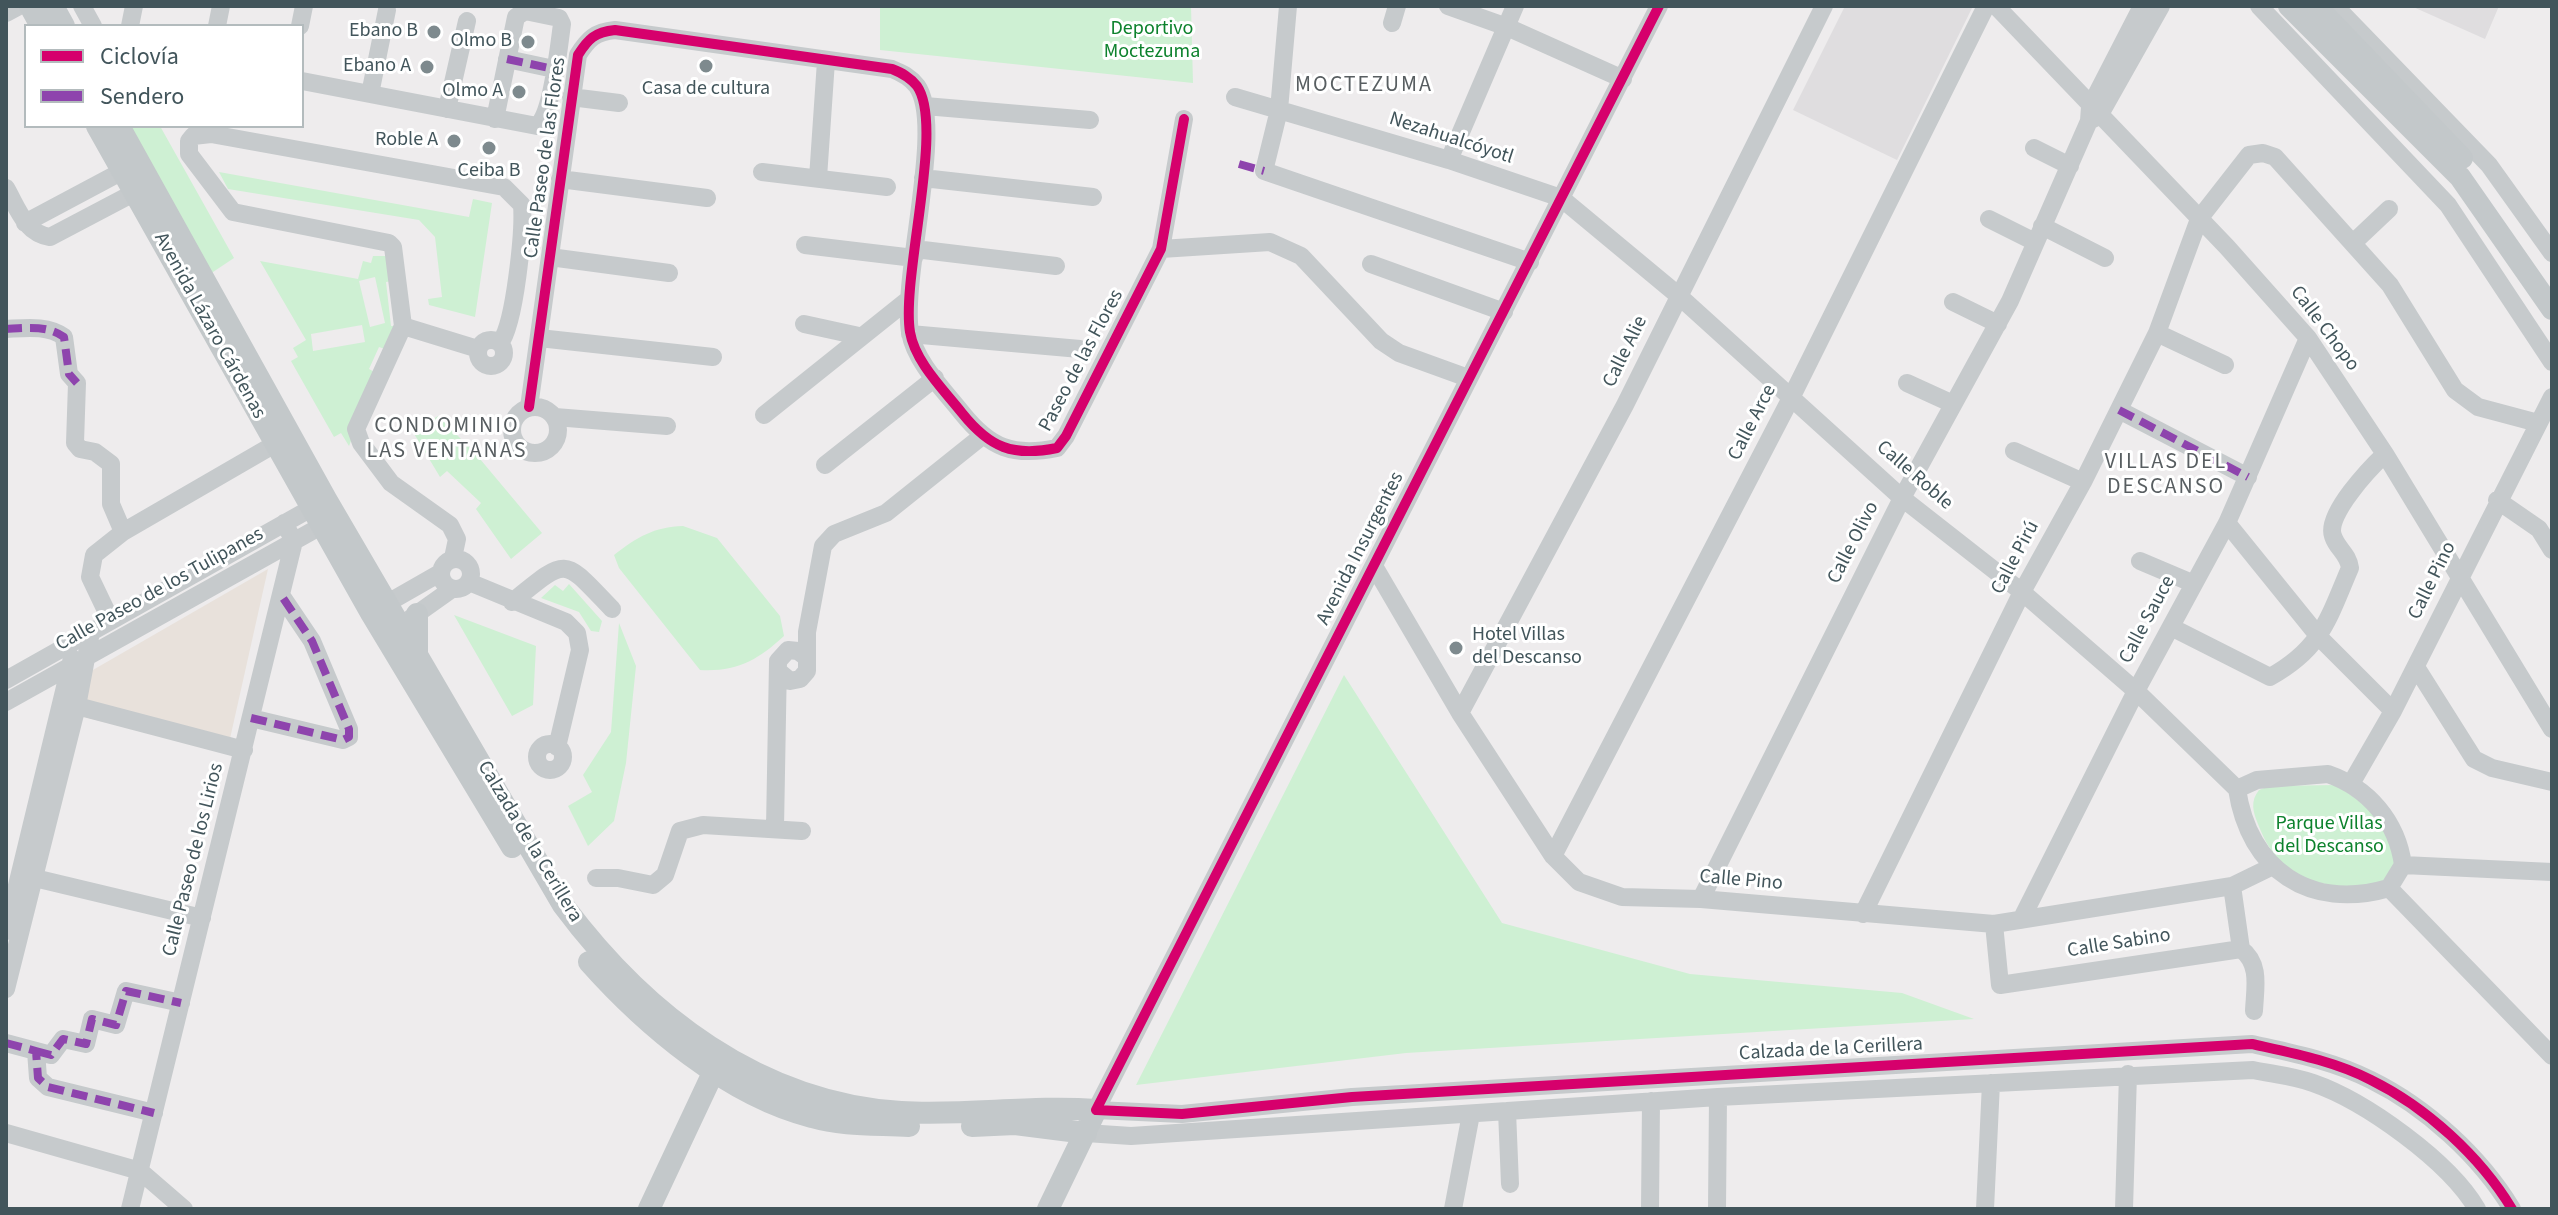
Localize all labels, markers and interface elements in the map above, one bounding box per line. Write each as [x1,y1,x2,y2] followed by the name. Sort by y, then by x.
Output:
[1104,18,1200,65] park label: Deportivo Moctezuma
[349,20,418,44] place label: Ebano B
[425,23,443,41] marker: Ebano B
[24,24,304,128] legend
[450,30,512,54] place label: Olmo B
[519,33,537,51] marker: Olmo B
[100,39,179,74] text: Ciclovía
[343,55,411,79] place label: Ebano A
[520,56,572,260] street label: Calle Paseo de las Flores
[697,57,715,75] marker: Casa de cultura
[418,58,436,76] marker: Ebano A
[1295,73,1433,99] district label: MOCTEZUMA
[642,78,770,102] place label: Casa de cultura
[100,79,184,114] text: Sendero
[442,80,503,104] place label: Olmo A
[510,83,528,101] marker: Olmo A
[1386,108,1516,170] street label: Nezahualcóyotl
[375,129,438,153] place label: Roble A
[445,132,463,150] marker: Roble A
[480,139,498,157] marker: Ceiba B
[458,160,520,184] place label: Ceiba B
[148,229,270,423] street label: Avenida Lázaro Cárdenas
[2284,282,2364,376] street label: Calle Chopo
[1035,286,1129,436] street label: Paseo de las Flores
[1598,312,1654,392] street label: Calle Alie
[1724,381,1782,465] street label: Calle Arce
[367,414,527,466] district label: CONDOMINIO LAS VENTANAS
[1871,436,1957,516] street label: Calle Roble
[2105,450,2227,502] district label: VILLAS DEL DESCANSO
[1312,468,1410,630] street label: Avenida Insurgentes
[1823,498,1885,588] street label: Calle Olivo
[1987,517,2045,599] street label: Calle Pirú
[52,523,268,657] street label: Calle Paseo de los Tulipanes
[2404,538,2462,624] street label: Calle Pino
[2115,572,2181,668] street label: Calle Sauce
[1472,624,1582,671] place label: Hotel Villas del Descanso
[1447,639,1465,657] marker: Hotel Villas del Descanso
[471,757,587,927] street label: Calzada de la Cerillera
[158,761,230,959] street label: Calle Paseo de los Lirios
[2274,813,2384,860] park label: Parque Villas del Descanso
[1698,865,1784,897] street label: Calle Pino
[2066,924,2172,964] street label: Calle Sabino
[1739,1033,1923,1067] street label: Calzada de la Cerillera

